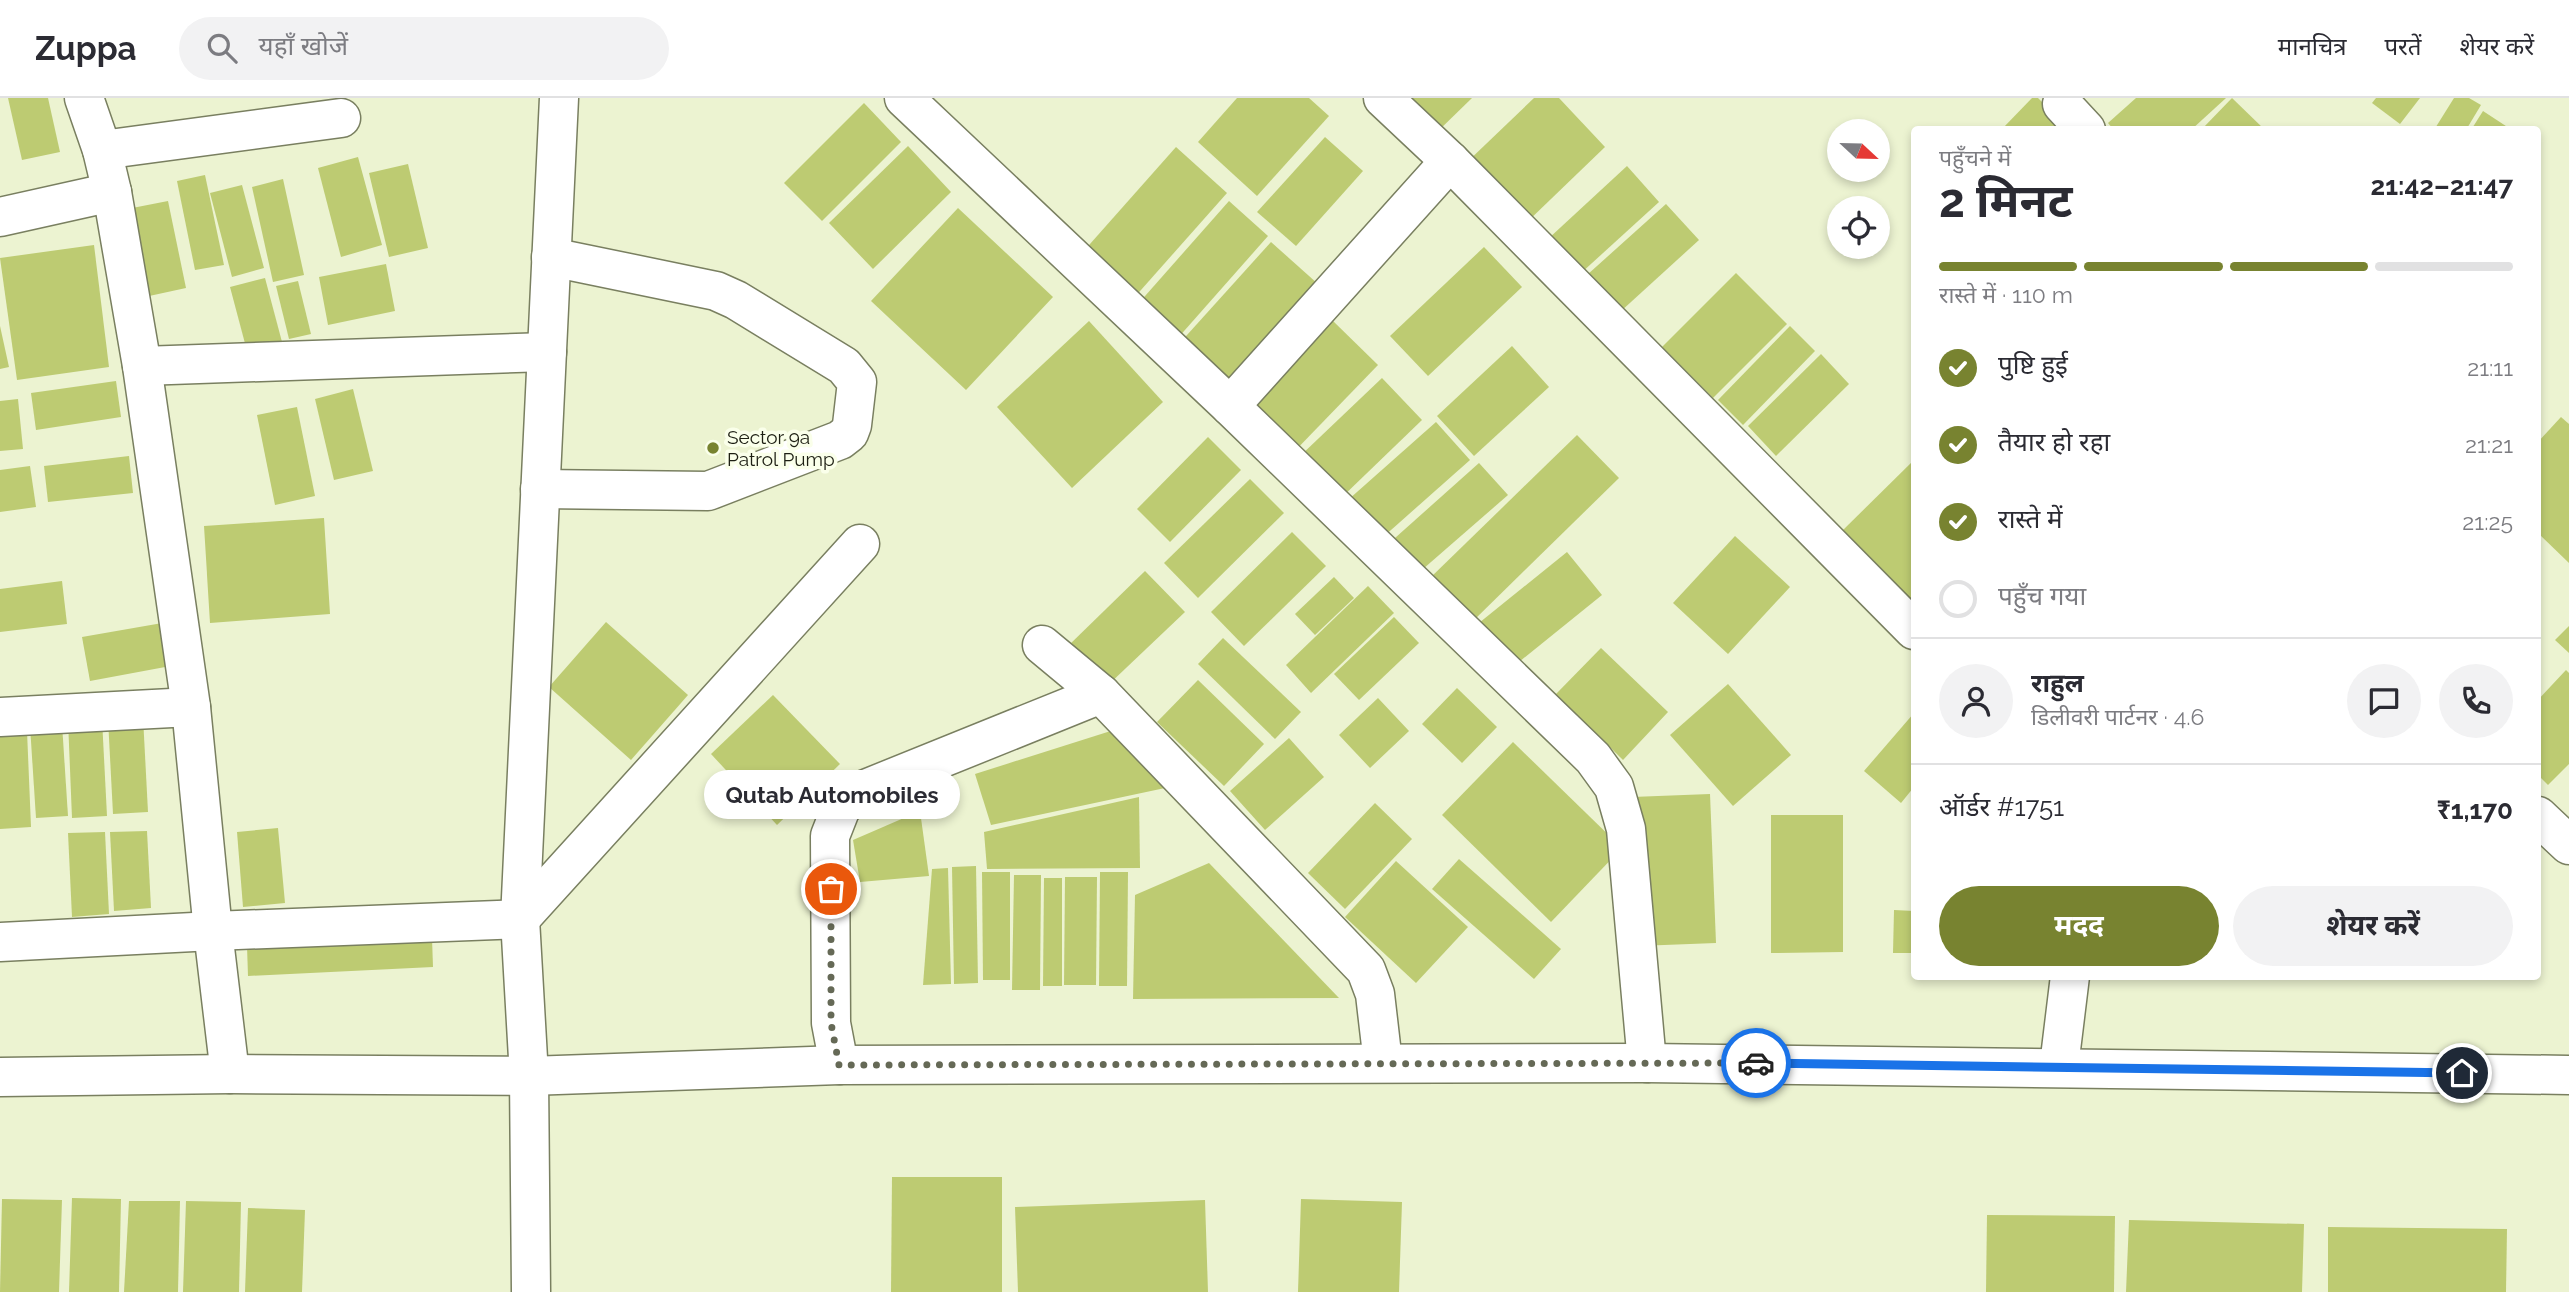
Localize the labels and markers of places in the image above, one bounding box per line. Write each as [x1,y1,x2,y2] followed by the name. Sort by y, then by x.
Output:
[727,426,835,470] place label: Sector 9a Patrol Pump
[705,440,721,456] marker: Sector 9a Patrol Pump
[703,770,959,819] callout: Qutab Automobiles
[801,859,861,919] pin
[2432,1043,2492,1103] pin

